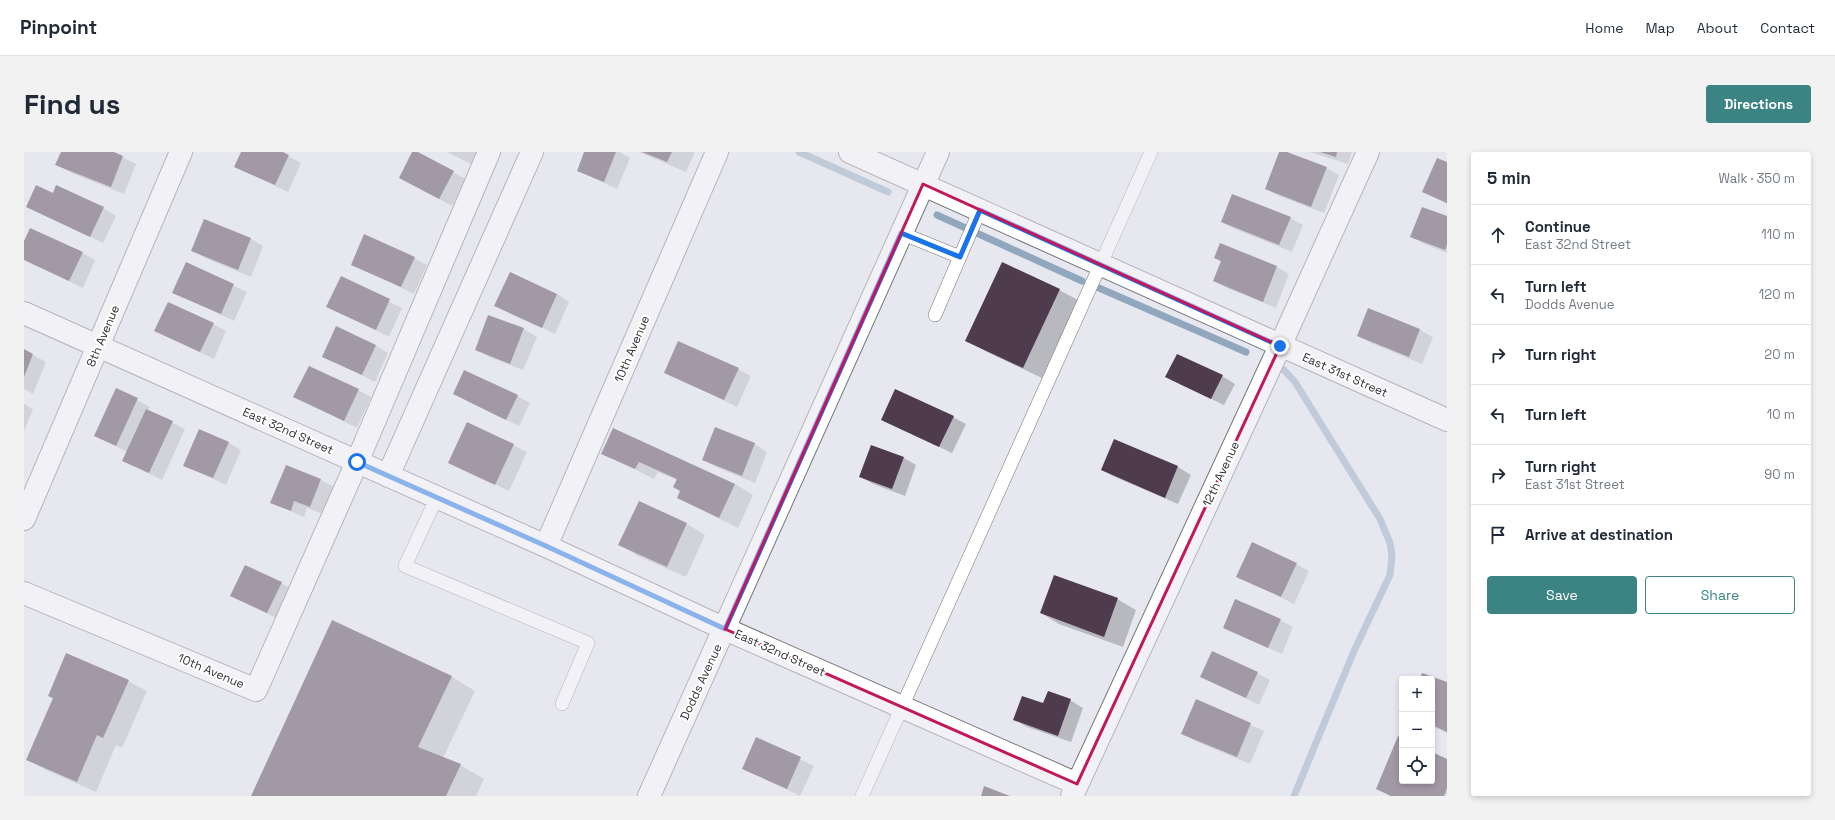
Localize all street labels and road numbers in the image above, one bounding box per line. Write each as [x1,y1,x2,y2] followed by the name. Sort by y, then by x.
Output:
[83,303,123,369] street label: 8th Avenue
[611,313,653,385] street label: 10th Avenue
[1300,349,1390,401] street label: East 31st Street
[240,404,336,458] street label: East 32nd Street
[1199,439,1243,509] street label: 12th Avenue
[732,626,828,680] street label: East 32nd Street
[676,641,726,723] street label: Dodds Avenue
[175,650,247,692] street label: 10th Avenue

